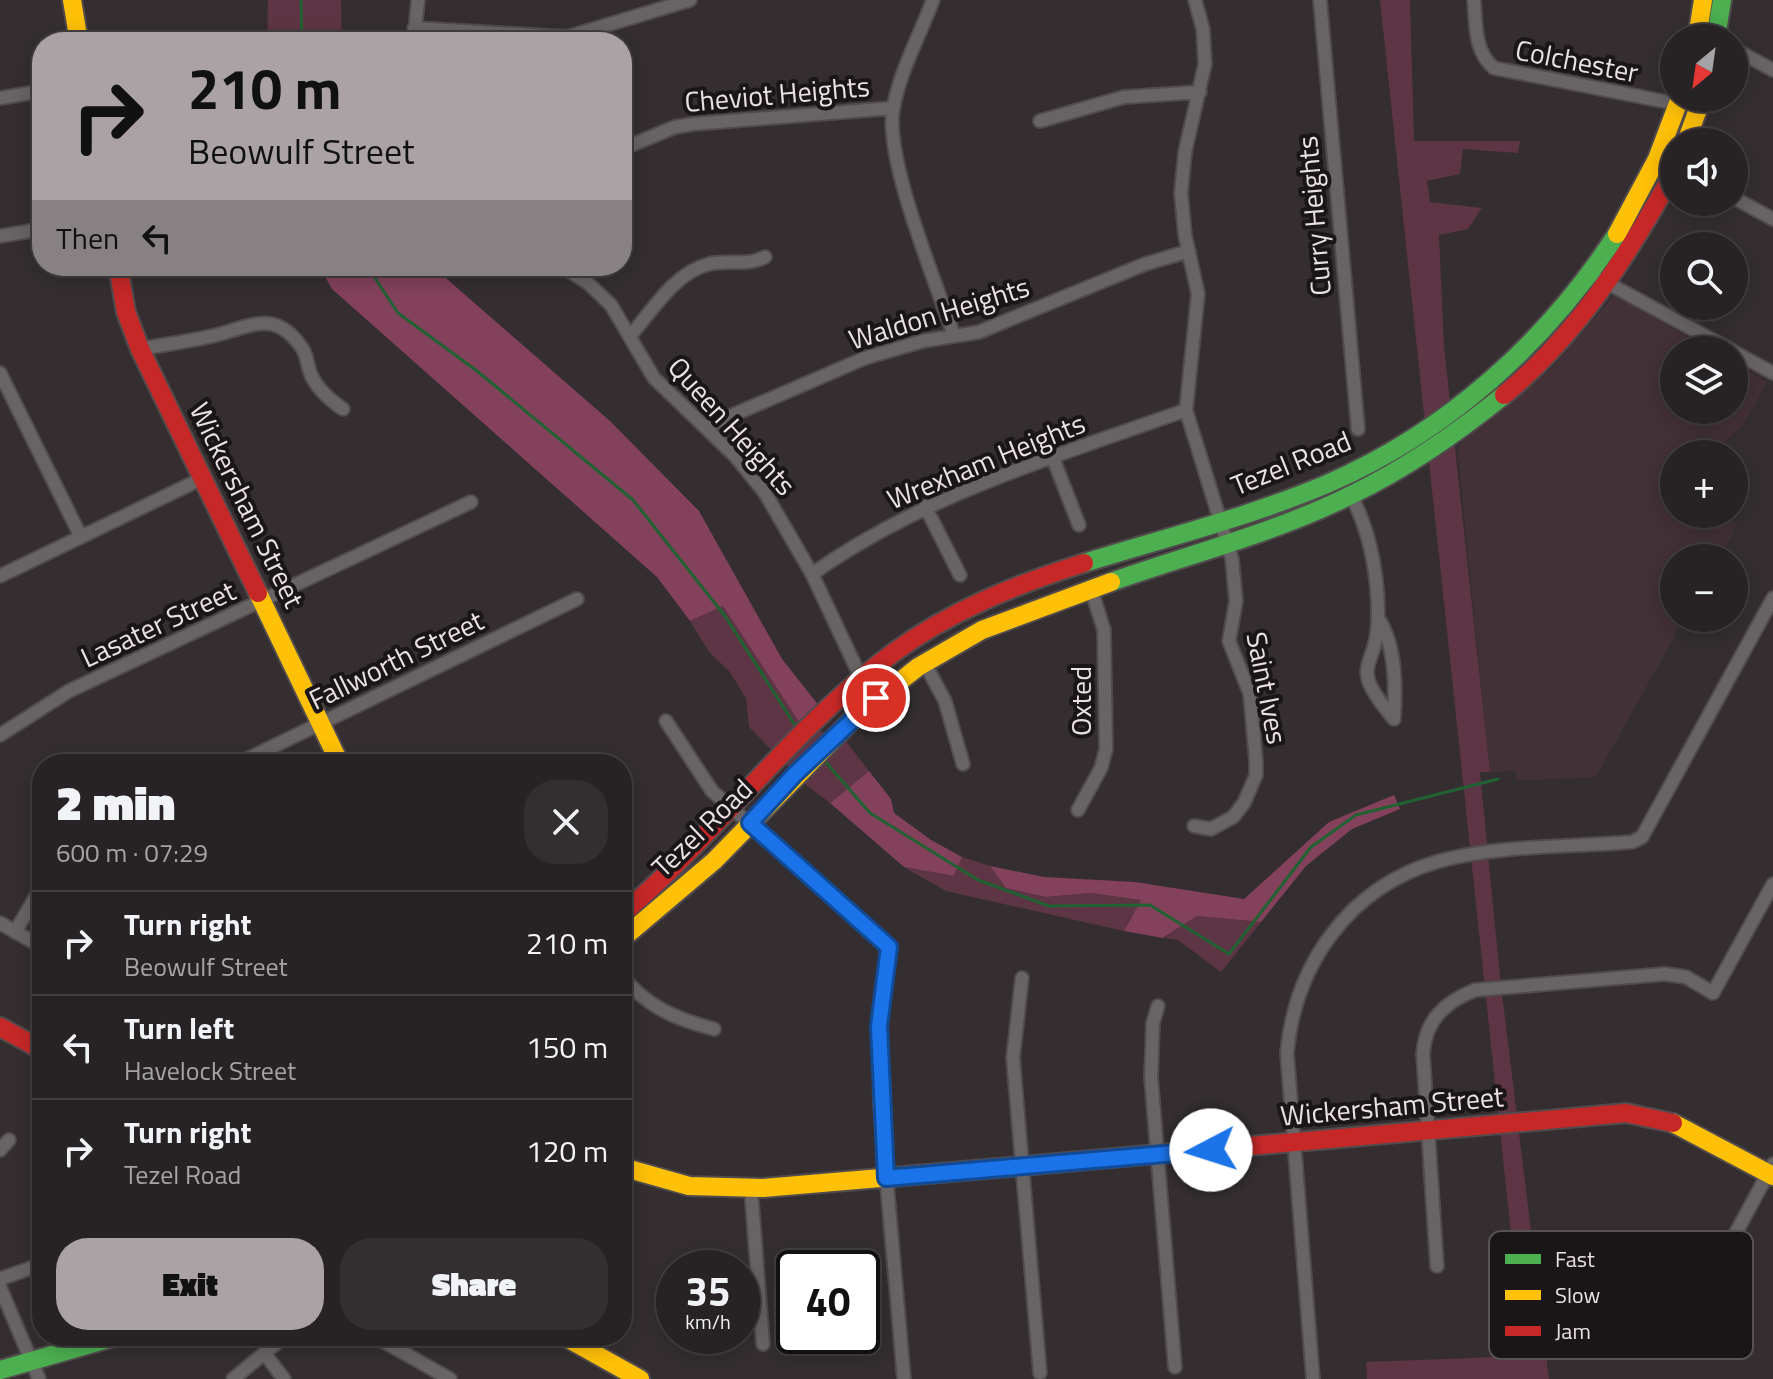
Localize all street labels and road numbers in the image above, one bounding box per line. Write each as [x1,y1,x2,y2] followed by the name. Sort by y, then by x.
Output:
[1512,28,1642,94] street label: Colchester
[683,64,871,123] street label: Cheviot Heights
[1285,134,1342,298] street label: Curry Heights
[843,265,1035,360] street label: Waldon Heights
[658,347,807,505] street label: Queen Heights
[179,395,316,615] street label: Wickersham Street
[880,401,1091,520] street label: Wrexham Heights
[1224,419,1357,506] street label: Tezel Road
[73,569,242,678] street label: Lasater Street
[301,599,491,720] street label: Fallworth Street
[1236,628,1299,748] street label: Saint Ives
[1059,666,1102,736] street label: Oxted
[641,768,762,887] street label: Tezel Road
[1279,1074,1505,1137] street label: Wickersham Street

